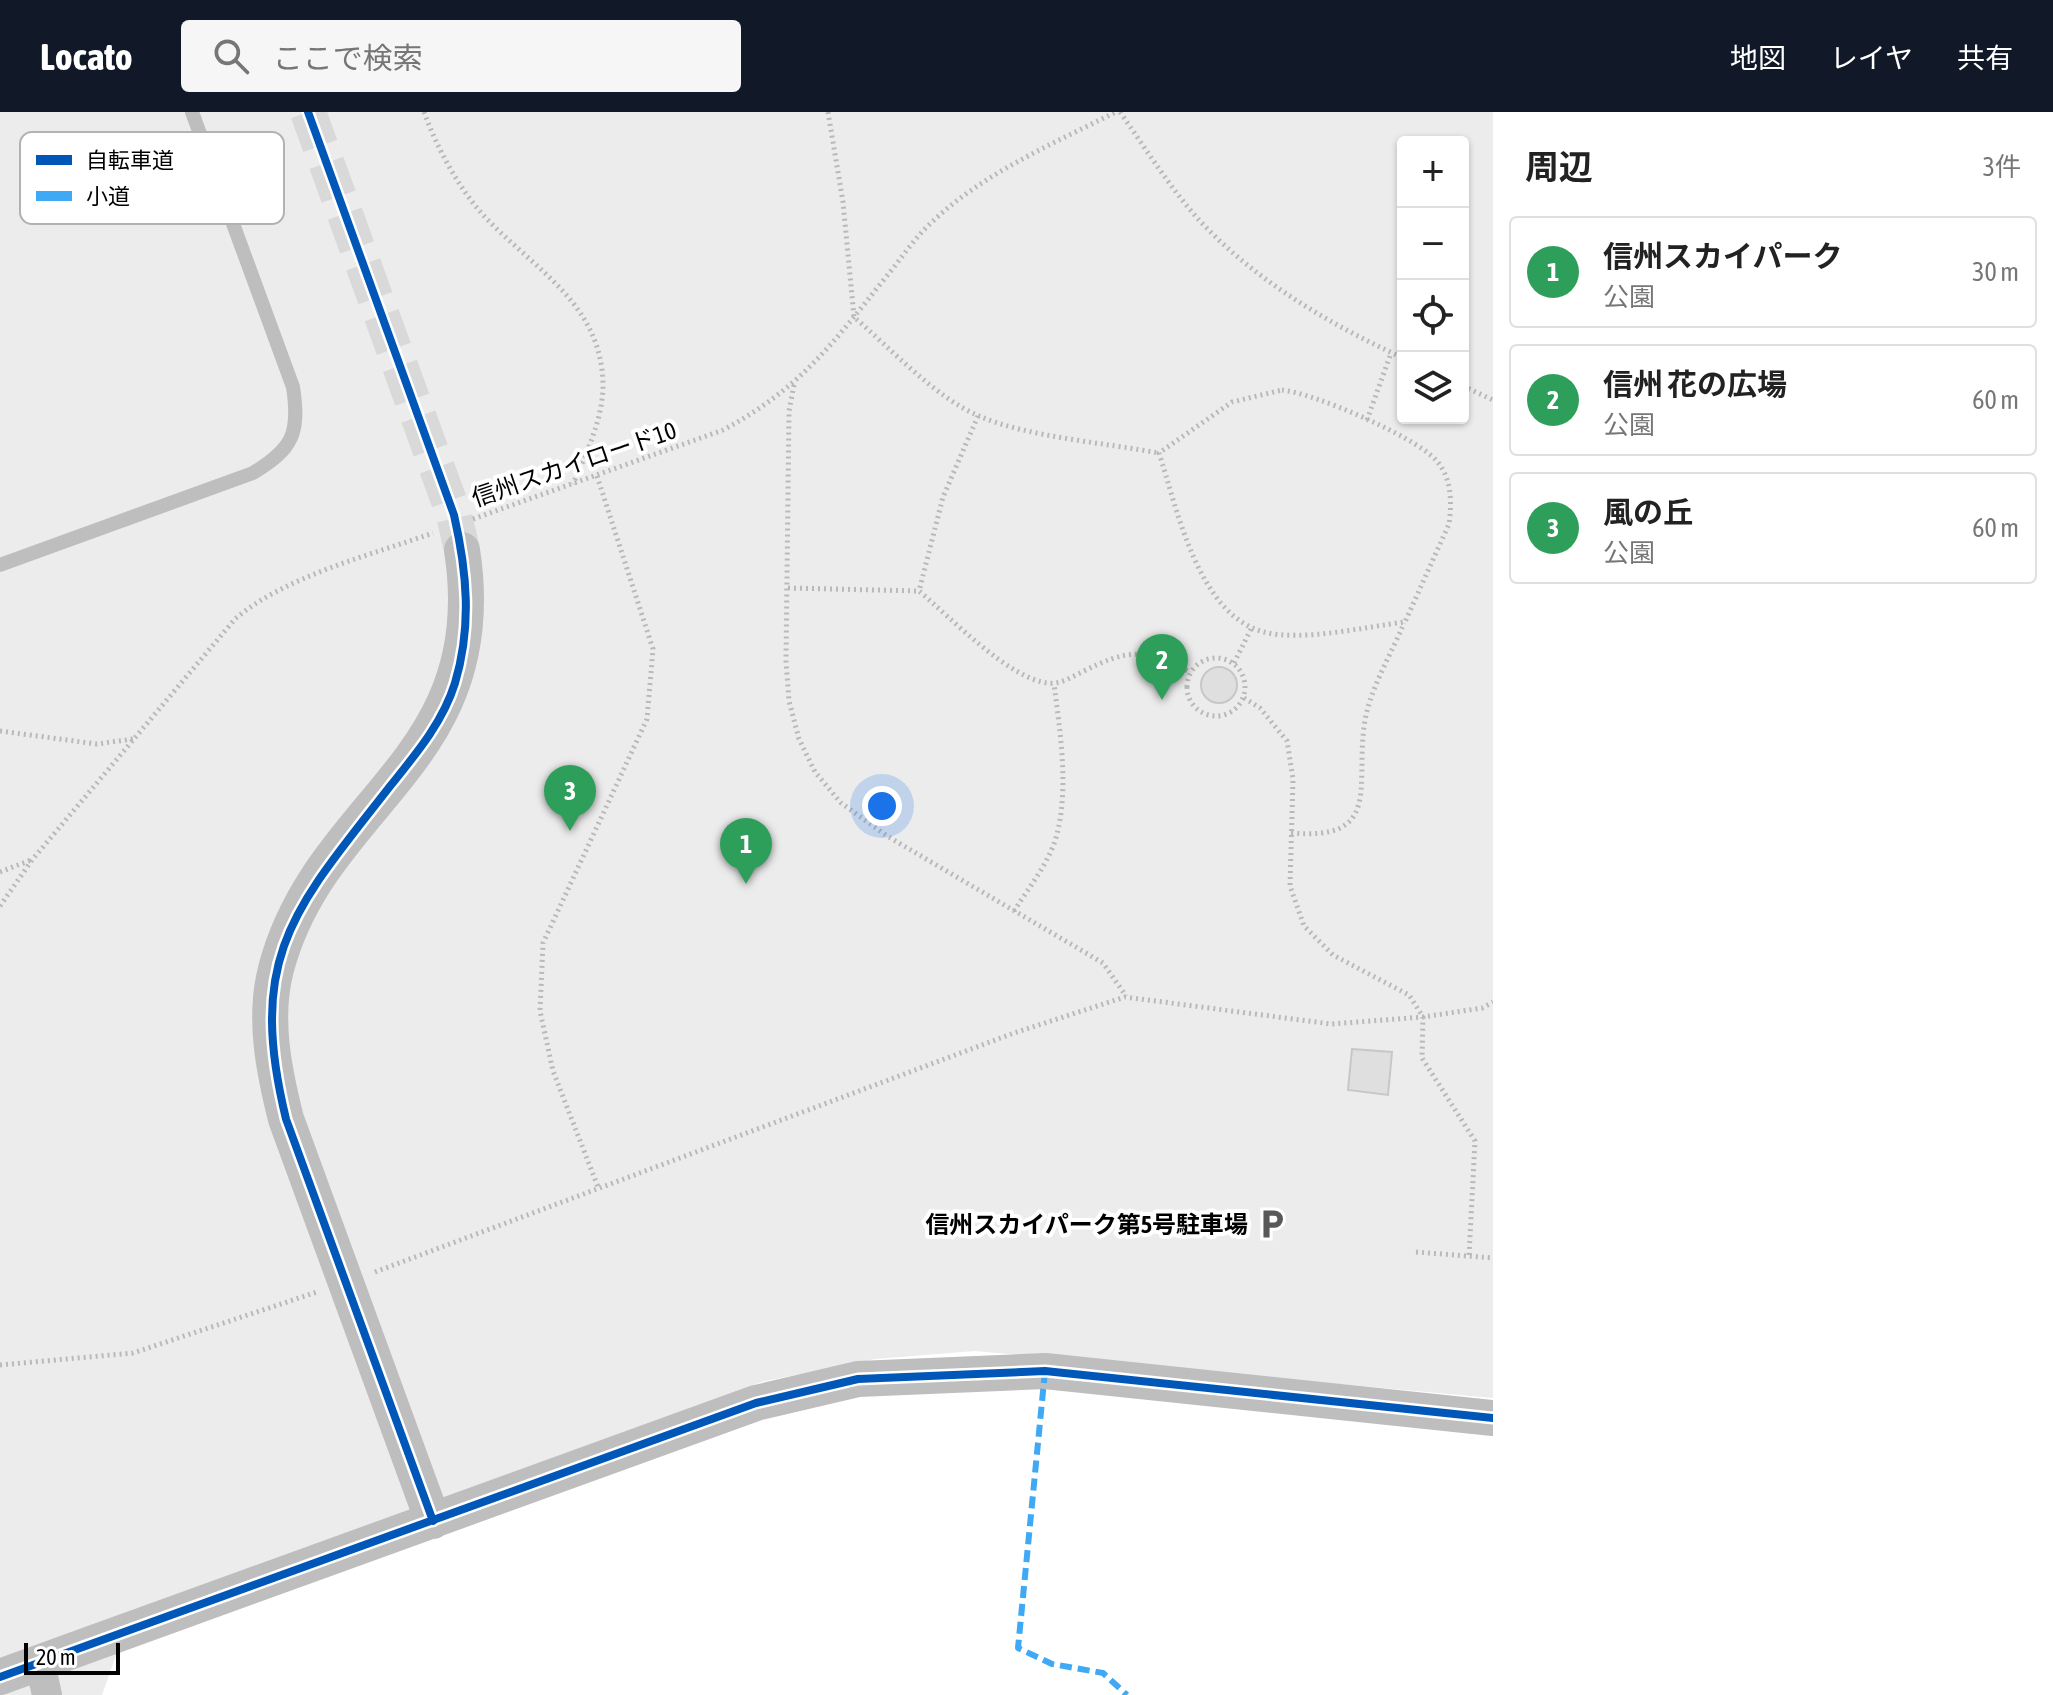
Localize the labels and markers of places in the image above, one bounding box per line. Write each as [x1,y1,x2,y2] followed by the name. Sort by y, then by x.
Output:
[1136,634,1188,700] pin: 2
[544,765,596,831] pin: 3
[720,818,772,884] pin: 1
[1255,1207,1289,1241] parking icon: 信州スカイパーク第5号駐車場
[925,1211,1248,1238] place label: 信州スカイパーク第5号駐車場

